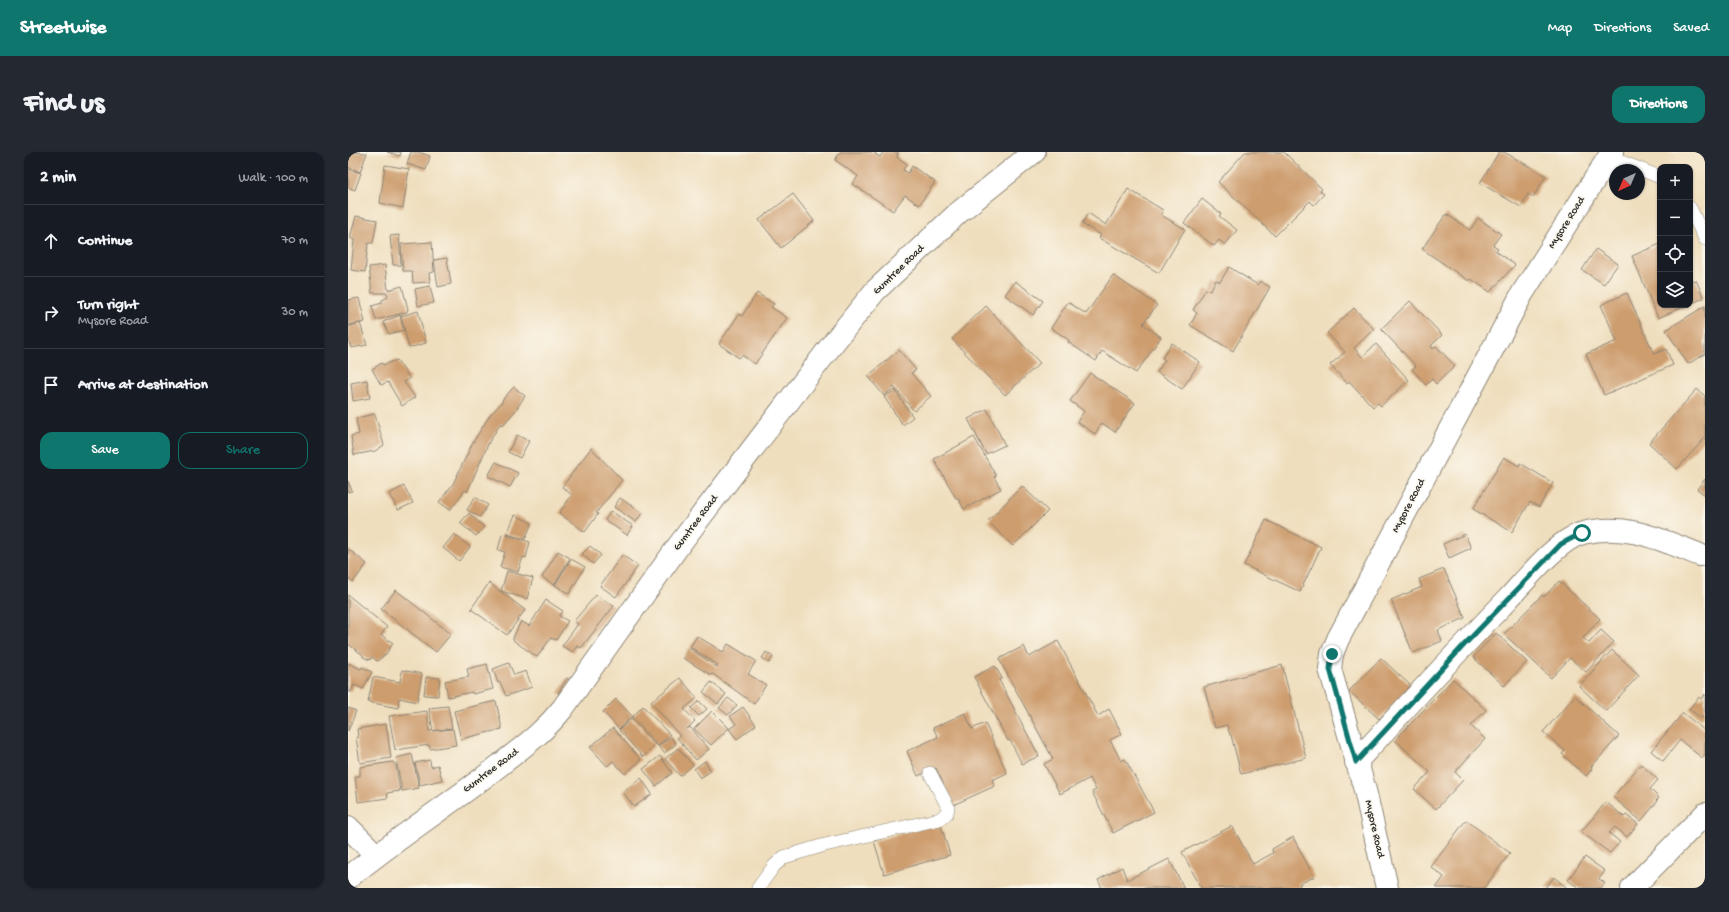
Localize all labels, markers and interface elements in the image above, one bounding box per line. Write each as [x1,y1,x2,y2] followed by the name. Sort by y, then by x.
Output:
[20,17,106,40] text: Streetwise
[1548,20,1572,37] text: Map
[1594,20,1651,37] text: Directions
[1673,20,1709,37] text: Saved
[1612,86,1705,123] button: Directions
[24,88,104,121] text: Find us
[1609,164,1645,200] north arrow
[1657,164,1693,308] map controls
[1657,164,1693,200] button: +
[40,168,76,188] text: 2 min
[239,171,308,186] text: Walk · 100 m
[1546,193,1589,251] street label: Mysore Road
[1657,200,1693,236] button: −
[40,230,62,252] icon: ahead
[78,232,132,250] text: Continue
[282,233,308,248] text: 70 m
[1657,236,1693,272] button: locate
[871,242,928,297] street label: Gumtree Road
[1657,272,1693,308] button: layers
[78,296,138,314] text: Turn right
[40,302,62,324] icon: right
[282,305,308,320] text: 30 m
[78,314,148,329] text: Mysore Road
[40,374,62,396] icon: arrive
[78,376,208,394] text: Arrive at destination
[40,432,170,469] button: Save
[178,432,308,469] button: Share
[1390,476,1429,535] street label: Mysore Road
[671,492,722,553] street label: Gumtree Road
[1573,524,1591,542] route start
[1323,645,1341,663] route end
[461,745,522,796] street label: Gumtree Road
[1362,799,1387,861] street label: Mysore Road

